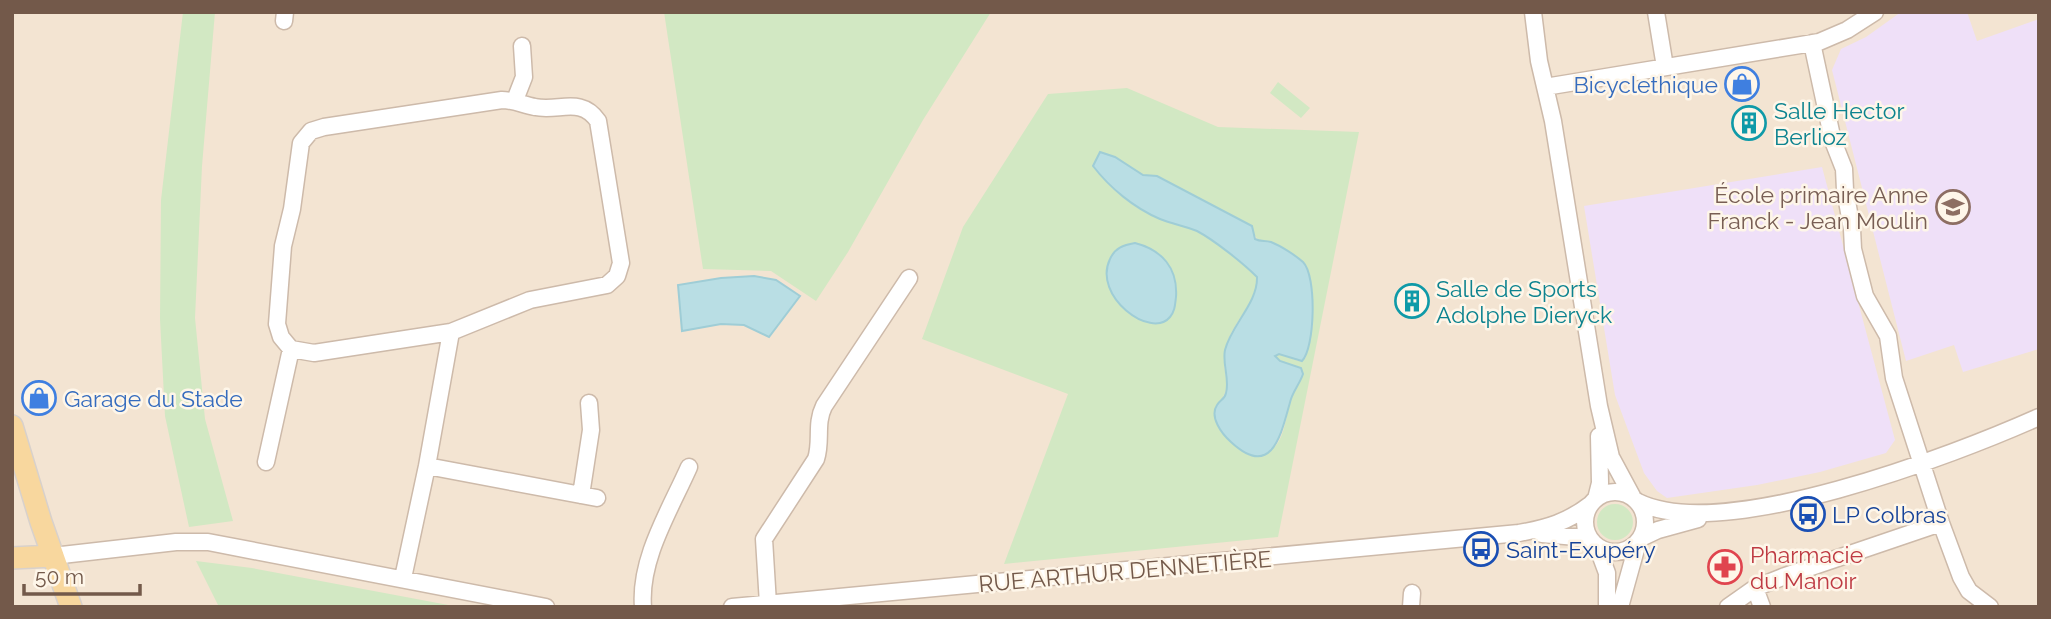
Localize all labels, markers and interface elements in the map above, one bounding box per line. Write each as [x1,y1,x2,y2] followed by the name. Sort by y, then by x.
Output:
[1723,65,1761,103] shop icon: Bicyclethique
[1573,71,1718,98] place label: Bicyclethique
[1774,97,1905,150] place label: Salle Hector Berlioz
[1730,104,1768,142] building icon: Salle Hector Berlioz
[1708,181,1928,234] place label: École primaire Anne Franck - Jean Moulin
[1934,188,1972,226] school or university icon: École primaire Anne Franck - Jean Moulin
[1436,275,1612,328] place label: Salle de Sports Adolphe Dieryck
[1393,282,1431,320] building icon: Salle de Sports Adolphe Dieryck
[20,379,58,417] shop icon: Garage du Stade
[64,385,243,412] place label: Garage du Stade
[1789,495,1827,533] bus stop icon: LP Colbras
[1832,501,1947,528] place label: LP Colbras
[1462,530,1500,568] bus stop icon: Saint-Exupéry
[1506,536,1656,563] place label: Saint-Exupéry
[1750,541,1863,594] place label: Pharmacie du Manoir
[977,545,1273,597] street label: RUE ARTHUR DENNETIÈRE
[1706,548,1744,586] pharmacy icon: Pharmacie du Manoir
[24,552,140,596] scale bar
[35,564,84,589] text: 50 m

